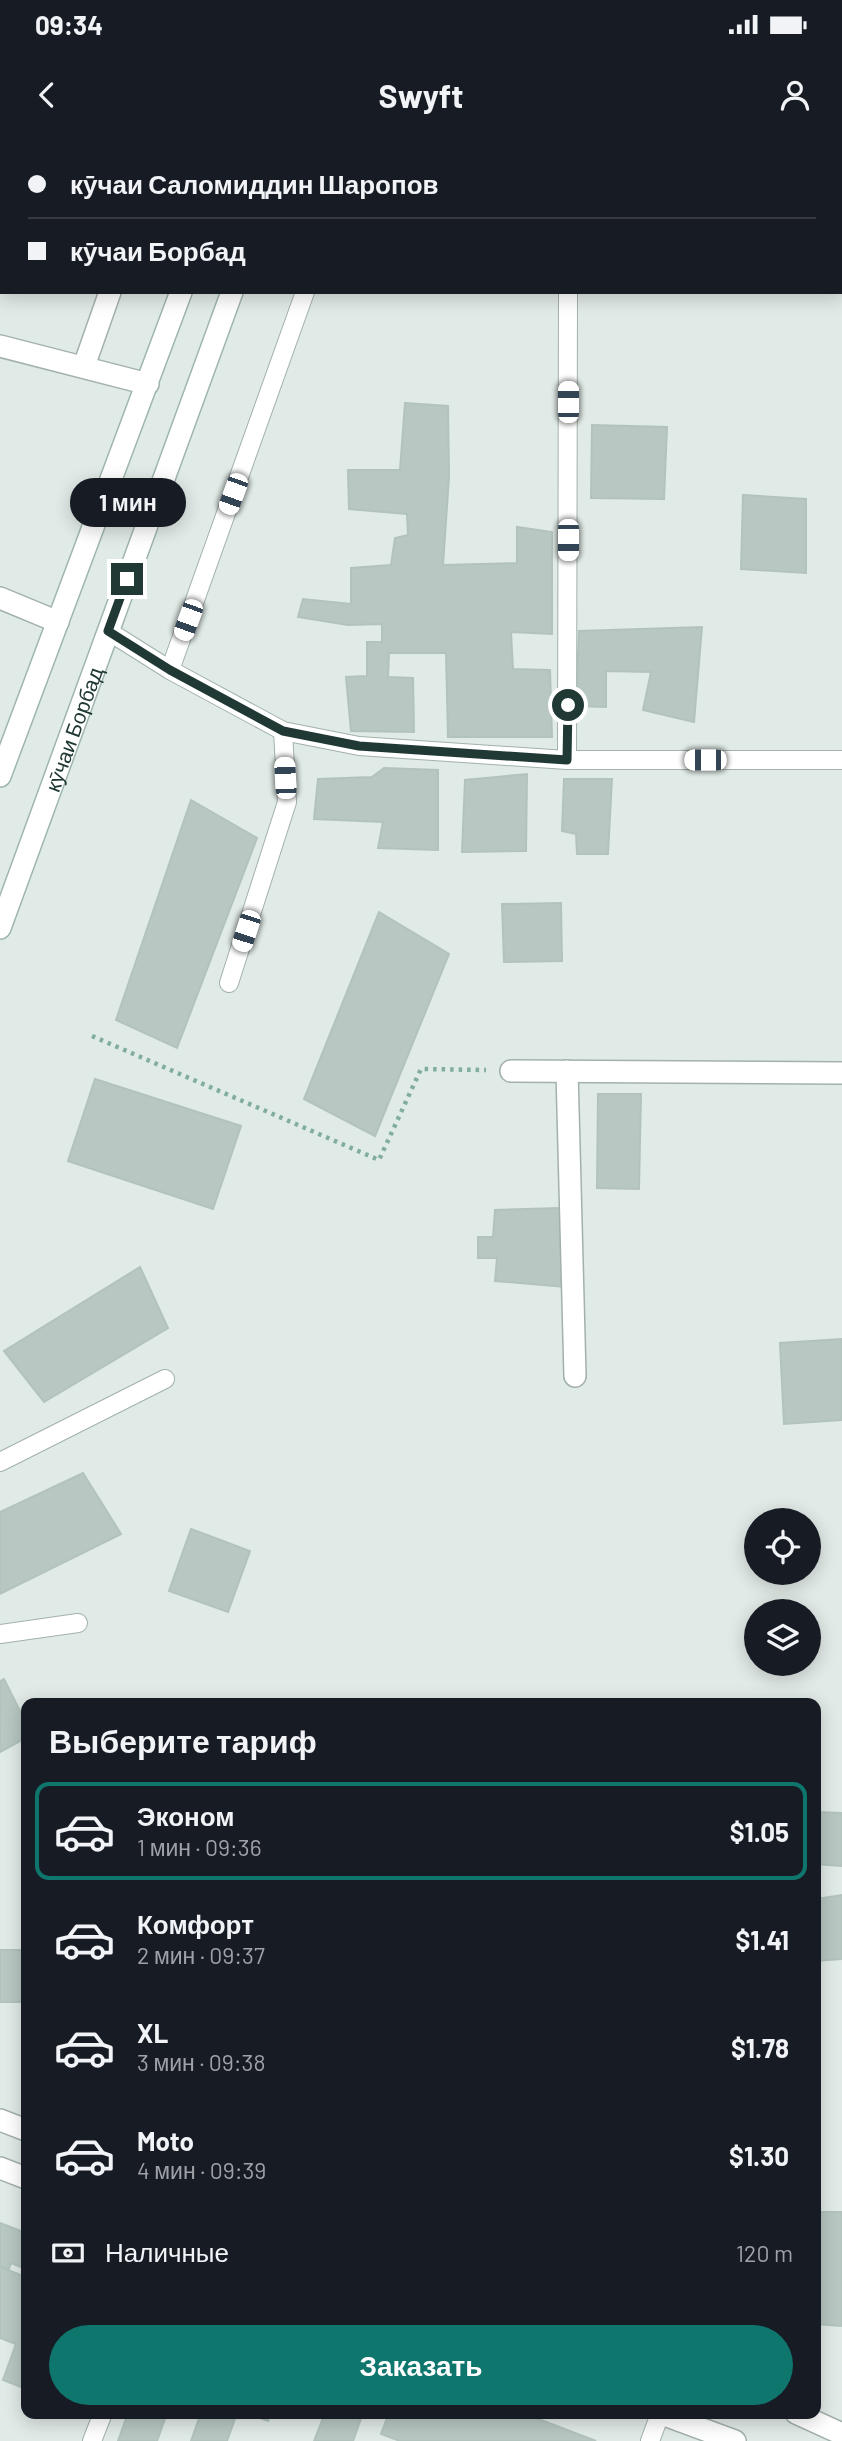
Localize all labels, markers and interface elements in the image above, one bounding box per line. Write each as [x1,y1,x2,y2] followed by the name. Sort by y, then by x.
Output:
[35,9,103,40] text: 09:34
[28,76,66,114] icon: back
[379,76,463,114] text: Swyft
[776,76,814,114] icon: person
[70,168,439,199] text: кӯчаи Саломиддин Шаропов
[70,235,246,266] text: кӯчаи Борбад
[558,381,579,423] car
[216,471,251,517] car
[69,478,185,526] callout: 1 мин
[99,488,157,516] text: 1 мин
[558,519,579,561] car
[111,563,143,595] route end
[171,597,206,643] car
[38,663,107,795] street label: кӯчаи Борбад
[552,689,584,721] route start
[685,750,727,771] car
[274,756,297,800] car
[230,908,263,954] car
[744,1508,821,1676] map controls
[744,1508,821,1585] button: locate
[744,1599,821,1676] button: layers
[49,1721,317,1759] text: Выберите тариф
[53,1800,116,1863] icon: car
[137,1800,235,1831] text: Эконом
[730,1816,789,1847] text: $1.05
[137,1833,262,1861] text: 1 мин · 09:36
[53,1908,116,1971] icon: car
[137,1908,254,1939] text: Комфорт
[735,1924,789,1955] text: $1.41
[137,1941,265,1969] text: 2 мин · 09:37
[53,2016,116,2079] icon: car
[137,2017,168,2048] text: XL
[731,2032,789,2063] text: $1.78
[137,2048,265,2076] text: 3 мин · 09:38
[53,2124,116,2187] icon: car
[137,2125,194,2156] text: Moto
[729,2140,789,2171] text: $1.30
[137,2156,266,2184] text: 4 мин · 09:39
[49,2234,87,2272] icon: cash
[105,2236,229,2267] text: Наличные
[736,2239,793,2267] text: 120 m
[49,2325,793,2405] button: Заказать

